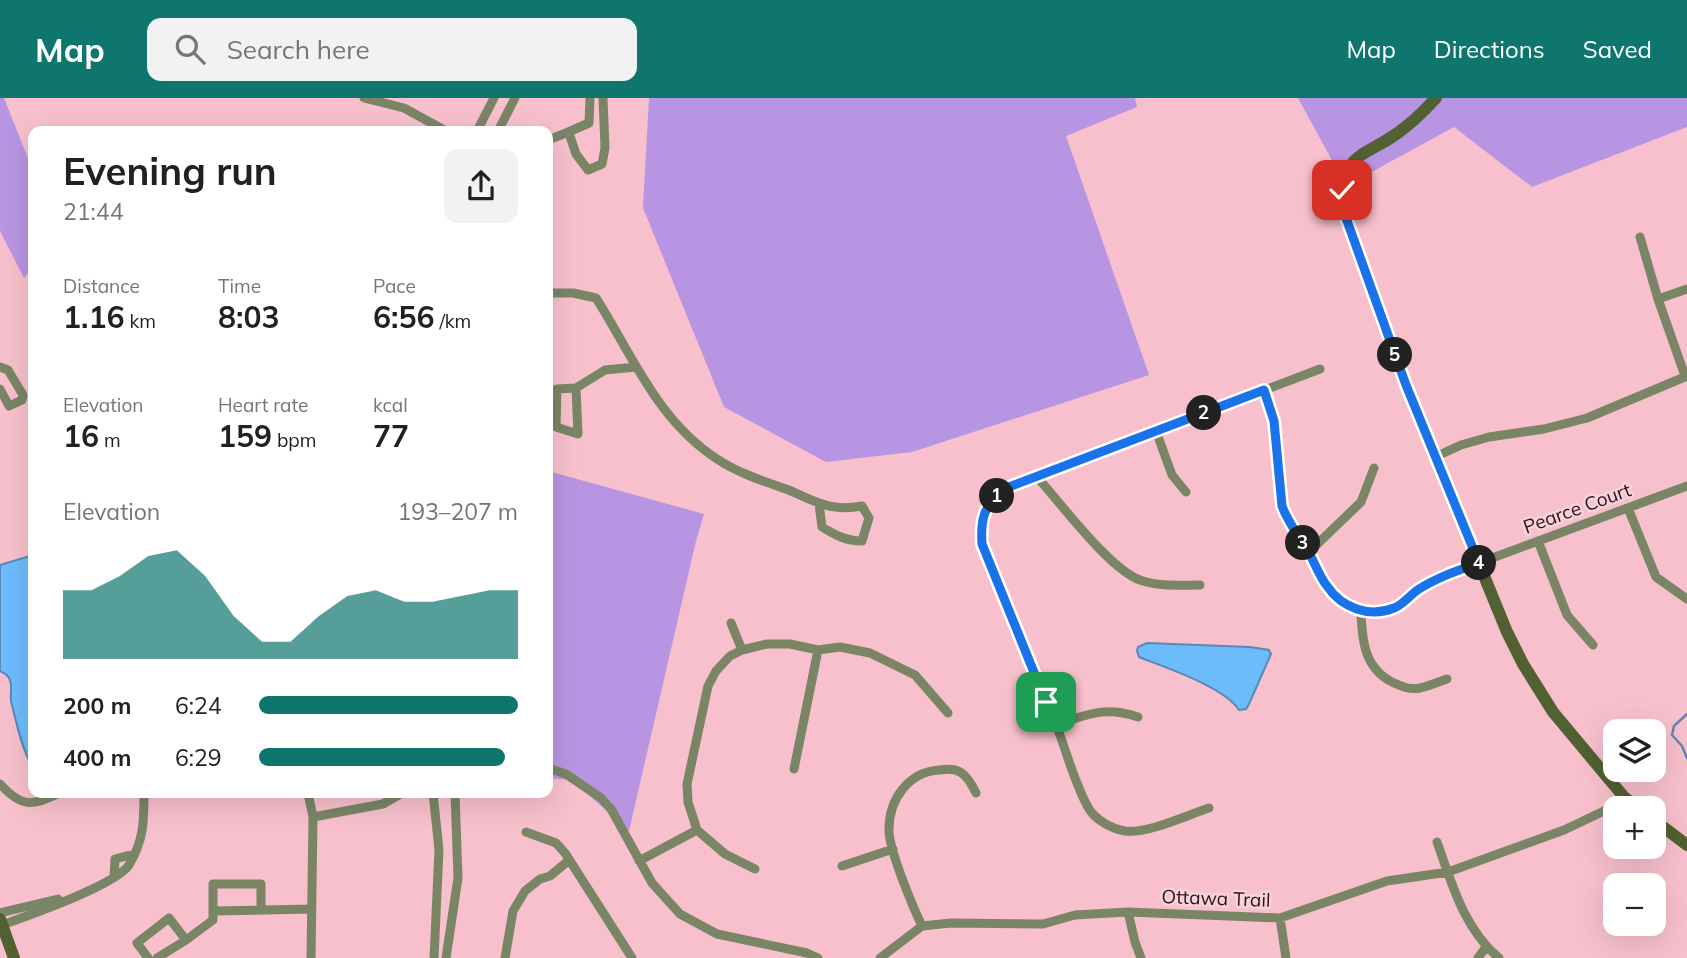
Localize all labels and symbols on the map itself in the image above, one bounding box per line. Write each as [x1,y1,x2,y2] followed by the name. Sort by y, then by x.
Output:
[1312,160,1372,220] pin
[1378,338,1412,372] pin: 5
[1186,396,1222,430] pin: 2
[1520,477,1635,539] street label: Pearce Court
[979,478,1014,514] pin: 1
[1286,526,1320,560] pin: 3
[1462,546,1496,580] pin: 4
[1016,672,1076,732] pin
[1161,884,1271,912] street label: Ottawa Trail

